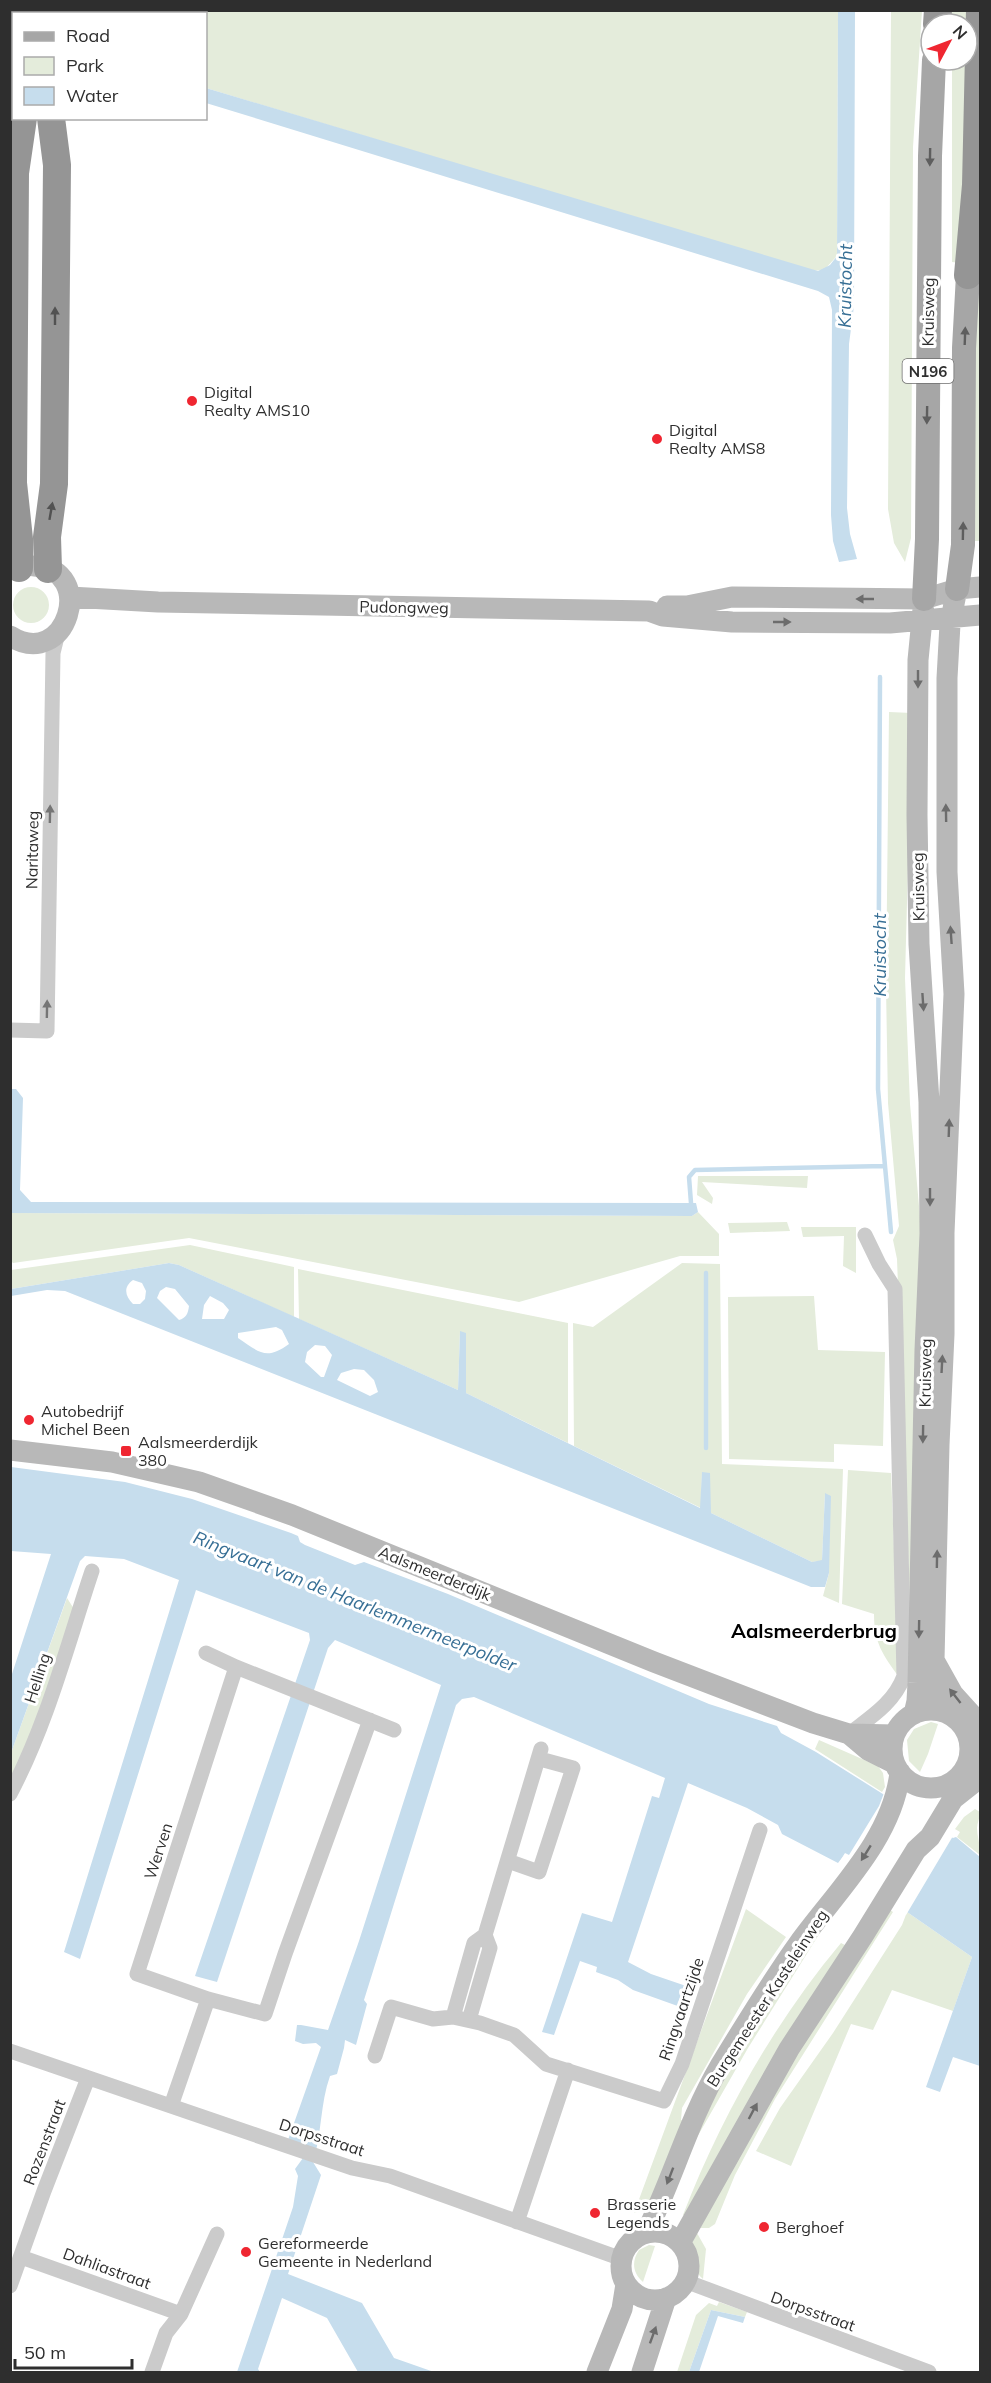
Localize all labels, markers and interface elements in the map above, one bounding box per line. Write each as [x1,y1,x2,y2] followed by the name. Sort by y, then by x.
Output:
[12,12,207,120] legend
[919,12,979,72] north arrow
[949,21,972,43] text: N
[66,24,110,47] text: Road
[66,54,105,77] text: Park
[66,84,119,107] text: Water
[925,148,934,167] one-way arrow
[833,243,857,328] water label: Kruistocht
[917,277,939,347] street label: Kruisweg
[50,307,60,326] one-way arrow
[960,327,969,346] one-way arrow
[902,359,954,383] road number: N196
[204,382,310,420] place label: Digital Realty AMS10
[185,394,199,408] marker: Digital Realty AMS10
[922,405,932,424] one-way arrow
[669,420,765,458] place label: Digital Realty AMS8
[650,432,664,446] marker: Digital Realty AMS8
[47,501,56,520] one-way arrow
[958,522,968,541] one-way arrow
[856,594,875,604] one-way arrow
[359,596,449,618] street label: Pudongweg
[772,617,791,627] one-way arrow
[913,669,923,688] one-way arrow
[45,804,55,823] one-way arrow
[942,804,951,823] one-way arrow
[21,811,43,889] street label: Naritaweg
[907,852,929,922] street label: Kruisweg
[868,912,891,997] water label: Kruistocht
[947,926,956,945] one-way arrow
[918,993,927,1012] one-way arrow
[42,999,52,1018] one-way arrow
[944,1118,953,1137] one-way arrow
[925,1187,935,1206] one-way arrow
[914,1338,936,1408] street label: Kruisweg
[938,1355,947,1374] one-way arrow
[41,1401,130,1439] place label: Autobedrijf Michel Been
[22,1413,36,1427] marker: Autobedrijf Michel Been
[918,1424,928,1443] one-way arrow
[138,1432,258,1470] place label: Aalsmeerderdijk 380
[119,1444,133,1458] marker: Aalsmeerderdijk 380
[190,1525,521,1677] water label: Ringvaart van de Haarlemmermeerpolder
[376,1541,495,1605] street label: Aalsmeerderdijk
[932,1550,942,1569] one-way arrow
[731,1618,897,1643] district label: Aalsmeerderbrug
[915,1619,924,1638] one-way arrow
[20,1650,54,1706] street label: Helling
[950,1688,962,1703] one-way arrow
[139,1820,177,1882] street label: Werven
[860,1845,871,1861] one-way arrow
[702,1906,832,2090] street label: Burgemeester Kasteleinweg
[654,1955,708,2063] street label: Ringvaartzijde
[19,2096,70,2188] street label: Rozenstraat
[748,2102,758,2119] one-way arrow
[277,2114,368,2160] street label: Dorpsstraat
[665,2167,674,2185] one-way arrow
[607,2194,676,2232] place label: Brasserie Legends
[588,2206,602,2220] marker: Brasserie Legends
[776,2217,844,2237] place label: Berghoef
[757,2220,771,2234] marker: Berghoef
[258,2233,432,2271] place label: Gereformeerde Gemeente in Nederland
[60,2243,154,2293] street label: Dahliastraat
[239,2245,253,2259] marker: Gereformeerde Gemeente in Nederland
[768,2286,858,2336] street label: Dorpsstraat
[648,2326,658,2344] one-way arrow
[15,2332,132,2370] scale bar
[24,2341,66,2364] text: 50 m

